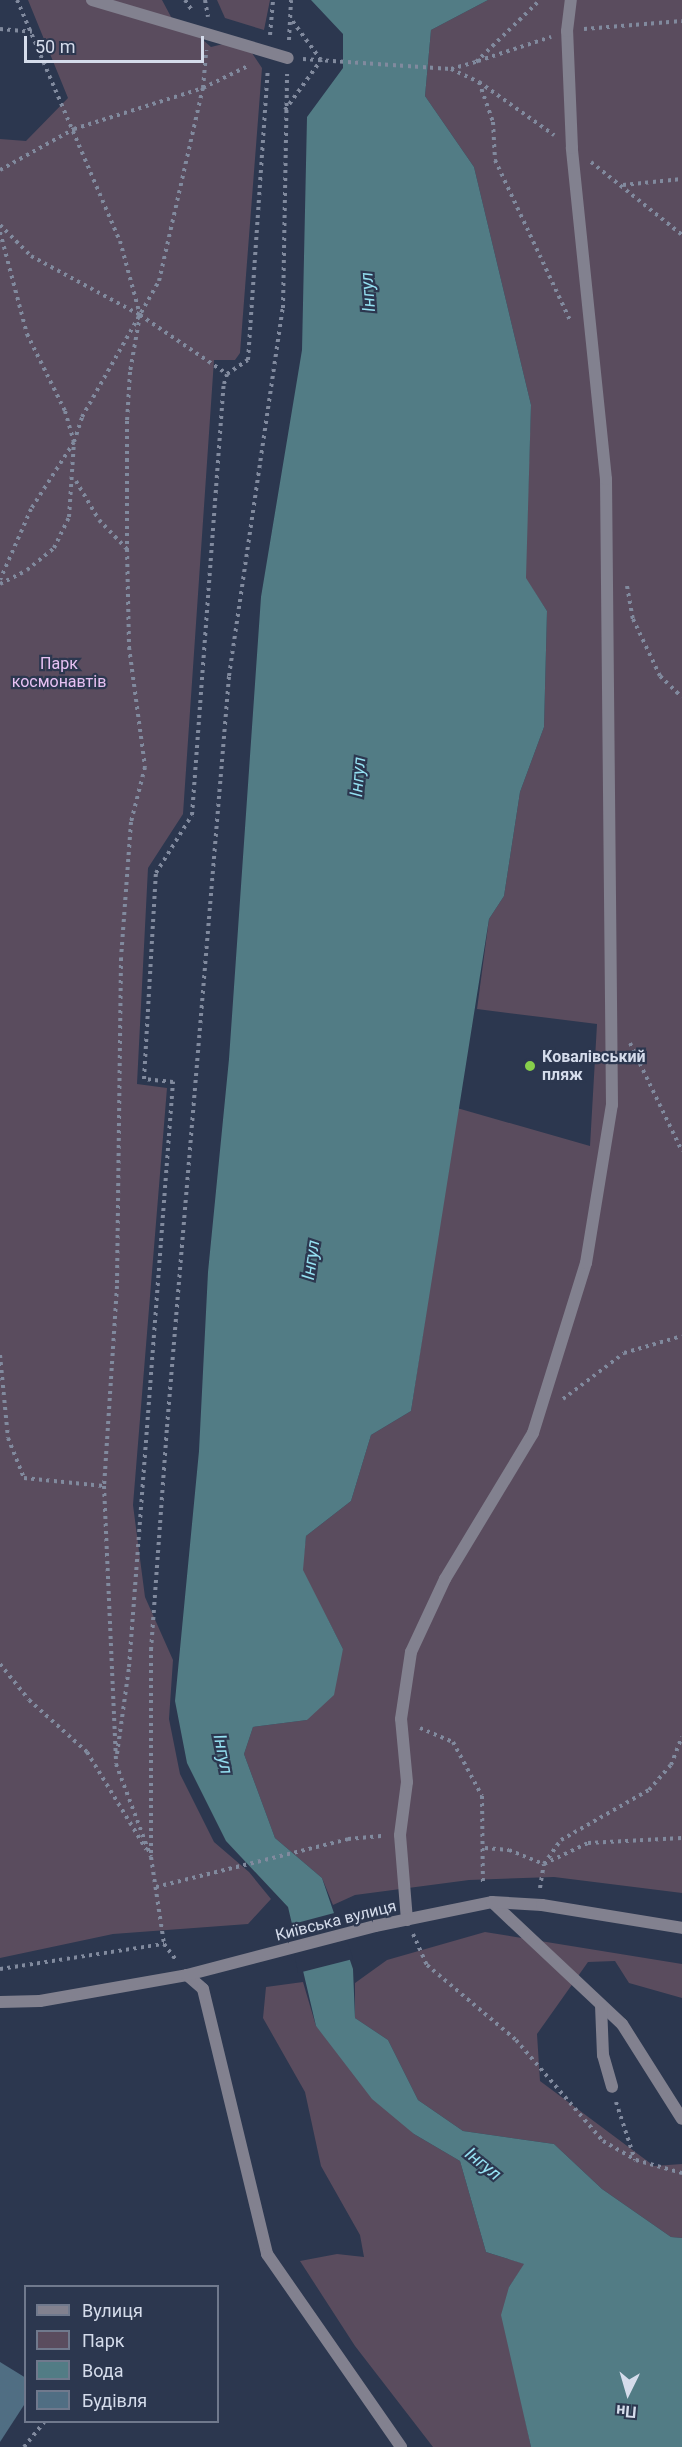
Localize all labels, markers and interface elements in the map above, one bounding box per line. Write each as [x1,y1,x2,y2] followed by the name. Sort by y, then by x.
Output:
[27,24,207,62] scale bar
[35,36,75,57] text: 50 m
[356,271,380,313] water label: Інгул
[12,654,106,692] park label: Парк космонавтів
[345,756,371,798] water label: Інгул
[542,1047,646,1085] place label: Ковалівський пляж
[523,1059,537,1073] marker: Ковалівський пляж
[298,1239,324,1281] water label: Інгул
[209,1732,237,1776] water label: Інгул
[274,1897,398,1945] street label: Київська вулиця
[461,2143,505,2185] water label: Інгул
[24,2285,219,2423] legend
[82,2300,143,2321] text: Вулиця
[82,2330,124,2351] text: Парк
[82,2360,124,2381] text: Вода
[598,2363,658,2423] north arrow
[82,2390,147,2411] text: Будівля
[615,2401,637,2422] text: Пн

